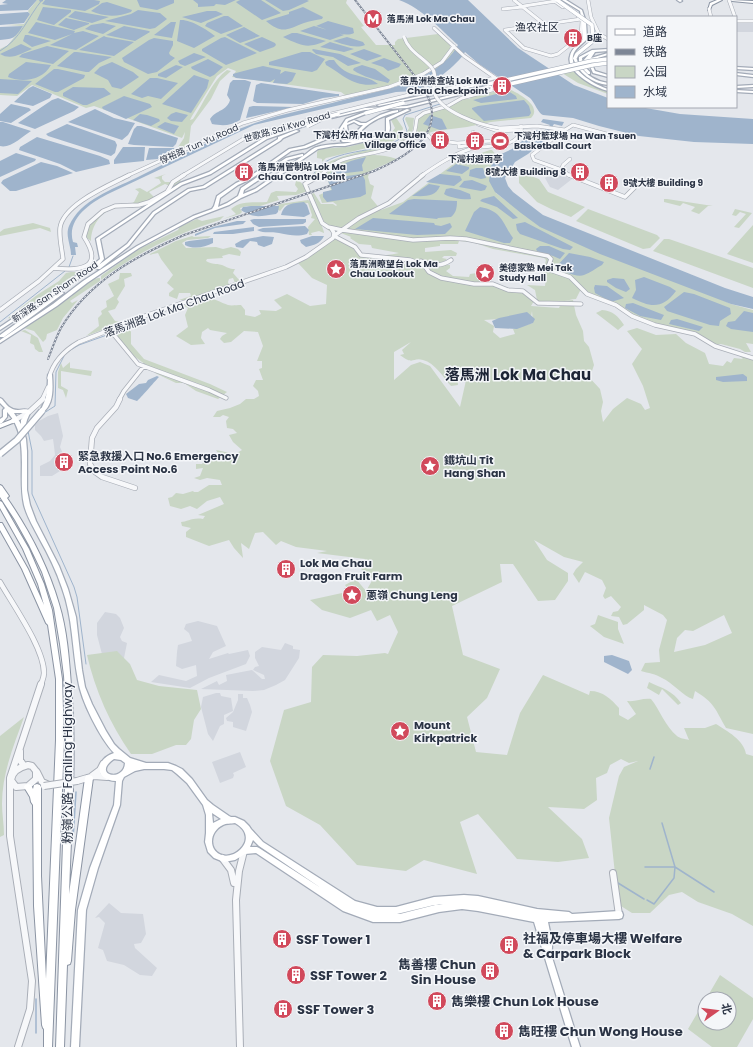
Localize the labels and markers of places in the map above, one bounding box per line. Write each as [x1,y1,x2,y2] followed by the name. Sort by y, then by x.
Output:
[362,8,384,30] metro station icon: 落馬洲 Lok Ma Chau
[387,13,475,25] place label: 落馬洲 Lok Ma Chau
[562,27,584,49] building icon: B座
[587,32,602,44] place label: B座
[400,75,488,97] place label: 落馬洲檢查站 Lok Ma Chau Checkpoint
[491,75,513,97] building icon: 落馬洲檢查站 Lok Ma Chau Checkpoint
[313,129,426,151] place label: 下灣村公所 Ha Wan Tsuen Village Office
[429,129,451,151] building icon: 下灣村公所 Ha Wan Tsuen Village Office
[464,130,486,152] building icon: 下灣村避雨亭
[489,130,511,152] sports icon: 下灣村籃球場 Ha Wan Tsuen Basketball Court
[514,130,636,152] place label: 下灣村籃球場 Ha Wan Tsuen Basketball Court
[448,153,502,165] place label: 下灣村避雨亭
[233,161,255,183] building icon: 落馬洲管制站 Lok Ma Chau Control Point
[258,161,346,183] place label: 落馬洲管制站 Lok Ma Chau Control Point
[569,161,591,183] building icon: 8號大樓 Building 8
[485,166,566,178] place label: 8號大樓 Building 8
[598,172,620,194] building icon: 9號大樓 Building 9
[623,177,704,189] place label: 9號大樓 Building 9
[325,258,347,280] place icon: 落馬洲暸望台 Lok Ma Chau Lookout
[350,258,438,280] place label: 落馬洲暸望台 Lok Ma Chau Lookout
[474,262,496,284] place icon: 美德家塾 Mei Tak Study Hall
[499,262,573,284] place label: 美德家塾 Mei Tak Study Hall
[78,448,238,477] place label: 緊急救援入口 No.6 Emergency Access Point No.6
[53,451,75,473] building icon: 緊急救援入口 No.6 Emergency Access Point No.6
[444,452,506,481] place label: 鐵坑山 Tit Hang Shan
[419,455,441,477] place icon: 鐵坑山 Tit Hang Shan
[300,555,403,584] place label: Lok Ma Chau Dragon Fruit Farm
[275,558,297,580] building icon: Lok Ma Chau Dragon Fruit Farm
[341,584,363,606] place icon: 蔥嶺 Chung Leng
[366,587,458,603] place label: 蔥嶺 Chung Leng
[414,717,477,746] place label: Mount Kirkpatrick
[389,720,411,742] place icon: Mount Kirkpatrick
[271,928,293,950] building icon: SSF Tower 1
[523,929,682,963] place label: 社福及停車場大樓 Welfare & Carpark Block
[296,930,370,949] place label: SSF Tower 1
[498,934,520,956] building icon: 社福及停車場大樓 Welfare & Carpark Block
[398,955,476,989] place label: 雋善樓 Chun Sin House
[479,960,501,982] building icon: 雋善樓 Chun Sin House
[285,964,307,986] building icon: SSF Tower 2
[310,966,387,985] place label: SSF Tower 2
[426,990,448,1012] building icon: 雋樂樓 Chun Lok House
[451,992,599,1011] place label: 雋樂樓 Chun Lok House
[272,998,294,1020] building icon: SSF Tower 3
[297,1000,374,1019] place label: SSF Tower 3
[493,1020,515,1042] building icon: 雋旺樓 Chun Wong House
[518,1022,683,1041] place label: 雋旺樓 Chun Wong House

